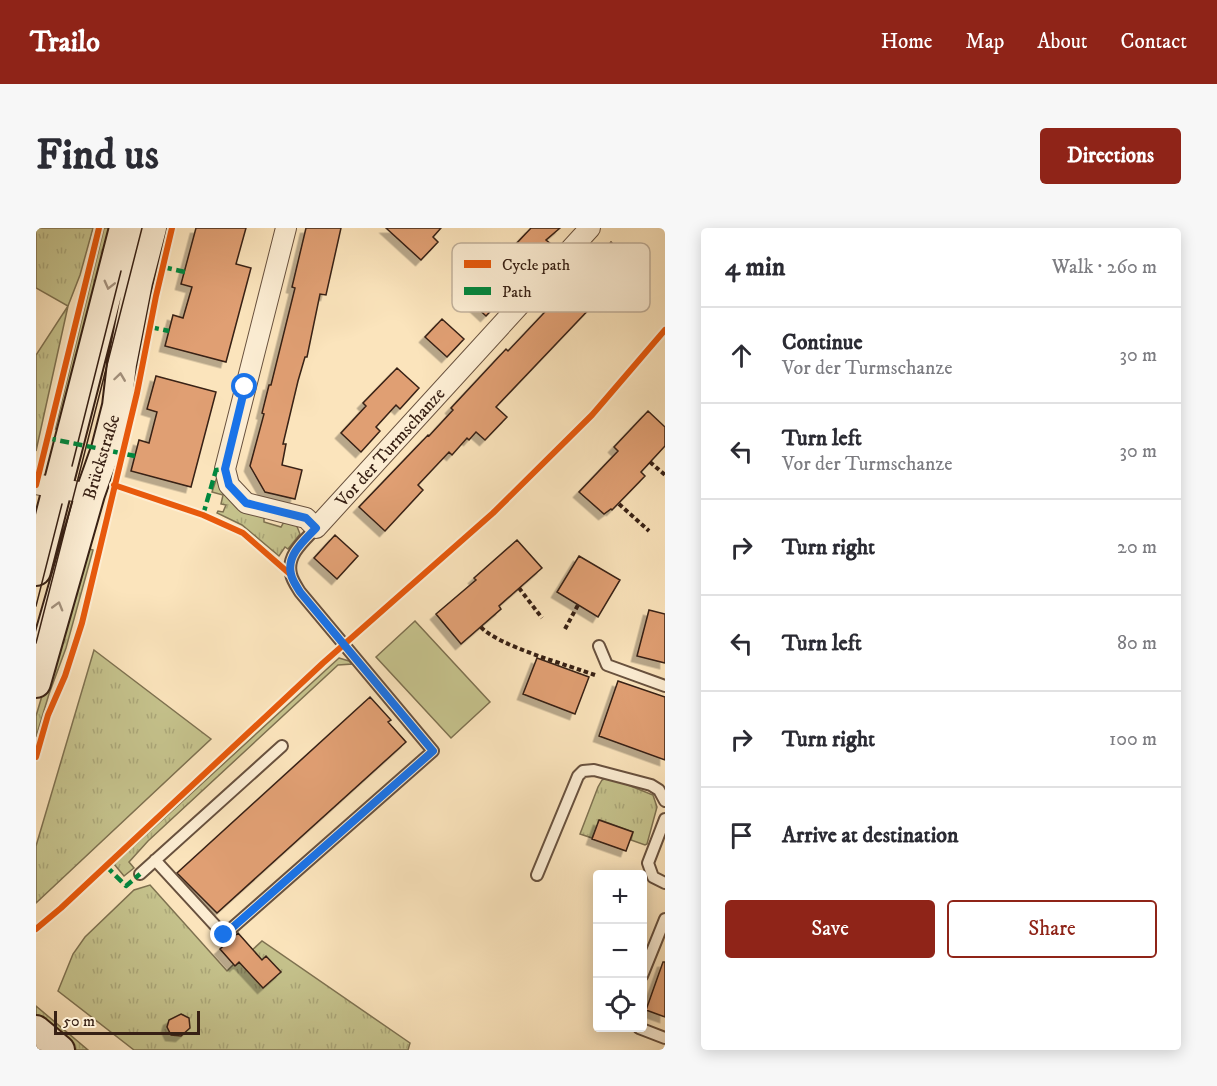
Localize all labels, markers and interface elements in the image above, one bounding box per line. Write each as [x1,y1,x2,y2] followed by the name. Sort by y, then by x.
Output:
[30,25,100,60] text: Trailo
[881,29,933,55] text: Home
[966,29,1004,55] text: Map
[1037,29,1088,55] text: About
[1121,29,1187,55] text: Contact
[1040,128,1181,184] button: Directions
[36,130,159,182] text: Find us
[452,243,650,312] legend
[725,251,785,284] text: 4 min
[502,255,571,275] text: Cycle path
[1052,255,1157,280] text: Walk · 260 m
[104,280,117,290] one-way arrow
[502,282,532,302] text: Path
[782,329,863,356] text: Continue
[725,339,758,372] icon: ahead
[1119,343,1157,368] text: 30 m
[782,356,952,381] text: Vor der Turmschanze
[114,372,126,382] one-way arrow
[231,373,257,399] route start
[331,383,450,513] street label: Vor der Turmschanze
[79,412,125,502] street label: Brückstraße
[782,425,862,452] text: Turn left
[725,435,758,468] icon: left
[1119,439,1157,464] text: 30 m
[782,452,952,477] text: Vor der Turmschanze
[725,531,758,564] icon: right
[782,534,875,561] text: Turn right
[1117,535,1157,560] text: 20 m
[51,601,63,612] one-way arrow
[725,627,758,660] icon: left
[782,630,862,657] text: Turn left
[1117,631,1157,656] text: 80 m
[725,723,758,756] icon: right
[782,726,875,753] text: Turn right
[1109,727,1157,752] text: 100 m
[725,819,758,852] icon: arrive
[782,822,959,849] text: Arrive at destination
[593,870,647,1032] map controls
[593,870,647,924] button: +
[725,900,935,958] button: Save
[947,900,1157,958] button: Share
[210,921,236,947] route end
[593,924,647,978] button: −
[593,978,647,1032] button: locate
[54,1008,200,1036] scale bar
[63,1011,95,1031] text: 50 m

